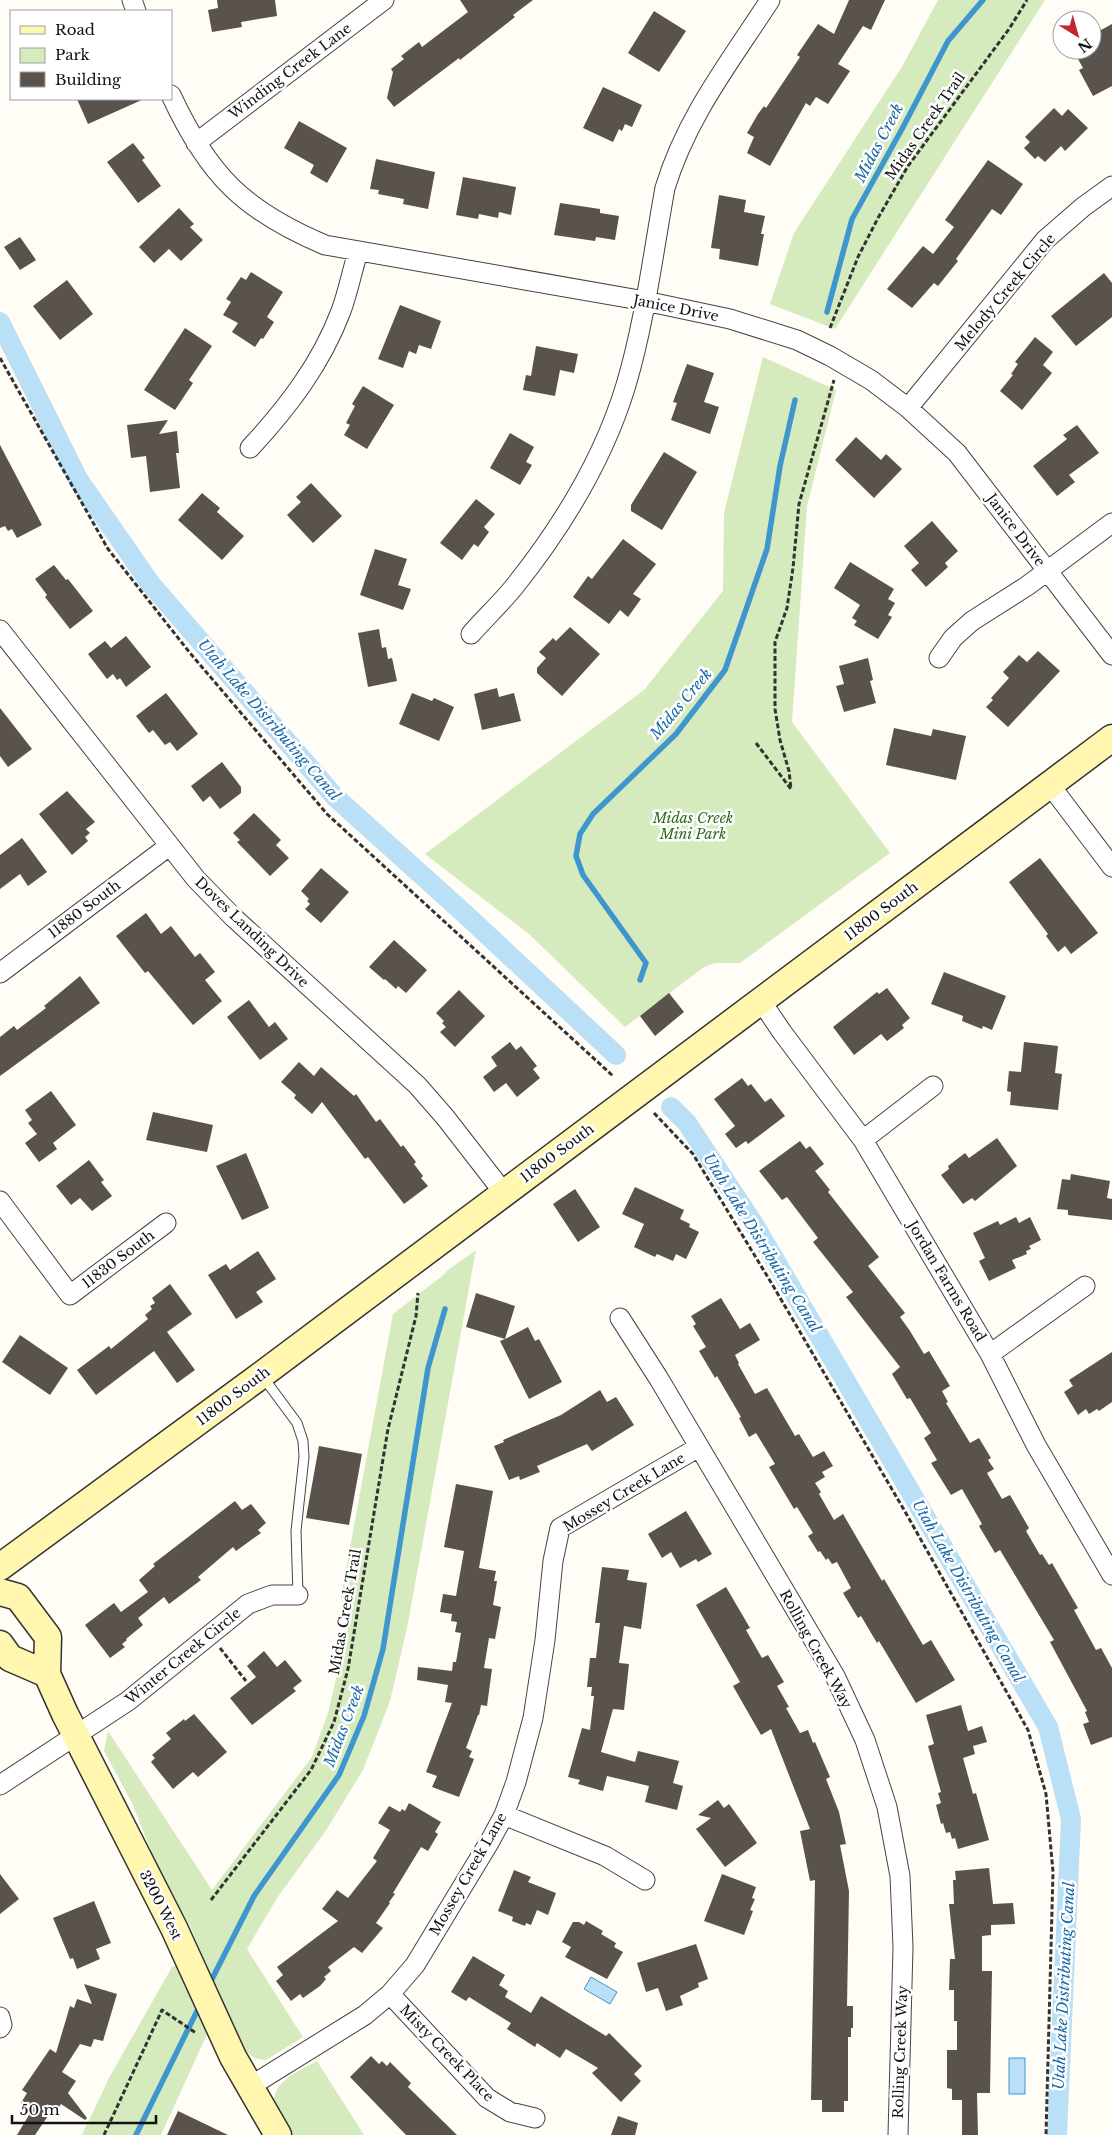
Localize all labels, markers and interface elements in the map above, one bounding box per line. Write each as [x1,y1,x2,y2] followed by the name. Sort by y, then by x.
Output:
[10,10,172,100] legend
[1052,10,1102,60] north arrow
[224,19,355,124] street label: Winding Creek Lane
[55,20,95,39] text: Road
[1074,34,1095,57] text: N
[55,45,91,64] text: Park
[881,68,969,183] street label: Midas Creek Trail
[55,70,122,89] text: Building
[849,100,907,186] water label: Midas Creek
[951,230,1059,354] street label: Melody Creek Circle
[630,291,720,325] street label: Janice Drive
[981,488,1049,570] street label: Janice Drive
[194,635,345,805] water label: Utah Lake Distributing Canal
[645,664,716,744] water label: Midas Creek
[652,809,733,843] park label: Midas Creek Mini Park
[191,873,313,991] street label: Doves Landing Drive
[44,876,124,942] street label: 11880 South
[841,877,922,945] street label: 11800 South
[517,1119,598,1187] street label: 11800 South
[699,1150,826,1336] water label: Utah Lake Distributing Canal
[903,1216,990,1345] street label: Jordan Farms Road
[78,1226,158,1292] street label: 11830 South
[193,1362,274,1430] street label: 11800 South
[560,1448,688,1536] street label: Mossey Creek Lane
[908,1496,1029,1686] water label: Utah Lake Distributing Canal
[325,1547,365,1676] street label: Midas Creek Trail
[776,1586,856,1712] street label: Rolling Creek Way
[121,1604,244,1709] street label: Winter Creek Circle
[319,1682,368,1770] water label: Midas Creek
[425,1809,511,1939] street label: Mossey Creek Lane
[136,1867,187,1943] street label: 3200 West
[1049,1881,1078,2090] water label: Utah Lake Distributing Canal
[889,1985,911,2119] street label: Rolling Creek Way
[396,2001,498,2105] street label: Misty Creek Place
[12,2092,156,2124] scale bar
[20,2100,60,2119] text: 50 m

